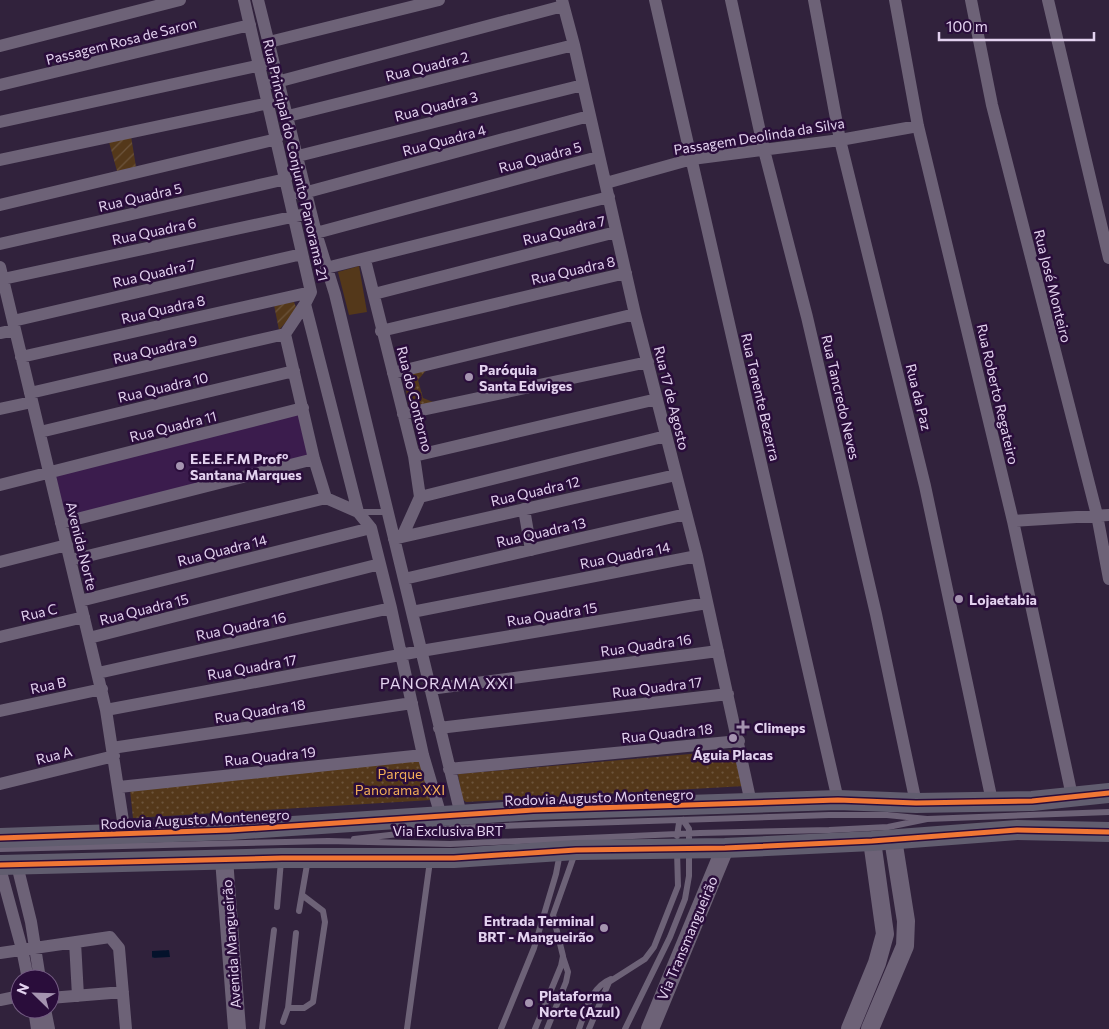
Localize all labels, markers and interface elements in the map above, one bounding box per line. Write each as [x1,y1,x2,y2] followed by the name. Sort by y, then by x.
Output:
[939,10,1094,42] scale bar
[44,14,198,68] street label: Passagem Rosa de Saron
[946,17,988,35] text: 100 m
[260,37,332,283] street label: Rua Principal do Conjunto Panorama 21
[384,47,471,85] street label: Rua Quadra 2
[393,87,479,125] street label: Rua Quadra 3
[672,114,846,158] street label: Passagem Deolinda da Silva
[400,121,488,159] street label: Rua Quadra 4
[497,138,583,176] street label: Rua Quadra 5
[97,179,183,215] street label: Rua Quadra 5
[521,212,607,248] street label: Rua Quadra 7
[110,214,198,248] street label: Rua Quadra 6
[1031,228,1075,344] street label: Rua José Monteiro
[529,252,617,288] street label: Rua Quadra 8
[111,255,197,291] street label: Rua Quadra 7
[119,291,207,327] street label: Rua Quadra 8
[974,322,1022,466] street label: Rua Roberto Regateiro
[111,331,199,367] street label: Rua Quadra 9
[738,331,784,463] street label: Rua Tenente Bezerra
[818,333,864,461] street label: Rua Tancredo Neves
[394,344,436,454] street label: Rua do Contorno
[651,344,693,452] street label: Rua 17 de Agosto
[479,361,573,394] place label: Paróquia Santa Edwiges
[902,362,936,432] street label: Rua da Paz
[116,368,210,406] street label: Rua Quadra 10
[463,371,475,383] marker: Paróquia Santa Edwiges
[128,407,218,445] street label: Rua Quadra 11
[190,450,302,483] place label: E.E.E.F.M Profº Santana Marques
[174,460,186,472] marker: E.E.E.F.M Profº Santana Marques
[489,472,581,510] street label: Rua Quadra 12
[63,500,101,592] street label: Avenida Norte
[495,513,587,551] street label: Rua Quadra 13
[175,531,269,569] street label: Rua Quadra 14
[578,538,672,572] street label: Rua Quadra 14
[98,590,190,628] street label: Rua Quadra 15
[969,591,1037,608] place label: Lojaetabia
[953,593,965,605] marker: Lojaetabia
[506,598,598,630] street label: Rua Quadra 15
[19,600,59,624] street label: Rua C
[194,608,288,644] street label: Rua Quadra 16
[599,630,693,660] street label: Rua Quadra 16
[206,651,298,683] street label: Rua Quadra 17
[29,673,67,697] street label: Rua B
[380,673,514,692] district label: PANORAMA XXI
[611,673,703,701] street label: Rua Quadra 17
[213,695,307,727] street label: Rua Quadra 18
[754,719,806,736] place label: Climeps
[620,720,714,746] street label: Rua Quadra 18
[736,720,750,734] marker: Climeps
[727,732,739,744] marker: Águia Placas
[34,742,74,768] street label: Rua A
[223,743,317,769] street label: Rua Quadra 19
[693,746,774,763] place label: Águia Placas
[355,765,445,798] park label: Parque Panorama XXI
[504,785,694,809] street label: Rodovia Augusto Montenegro
[100,806,290,832] street label: Rodovia Augusto Montenegro
[392,822,504,839] street label: Via Exclusiva BRT
[653,873,721,1003] street label: Via Transmangueirão
[218,879,244,1009] street label: Avenida Mangueirão
[478,912,594,945] place label: Entrada Terminal BRT - Mangueirão
[598,922,610,934] marker: Entrada Terminal BRT - Mangueirão
[10,969,60,1019] north arrow
[13,981,32,997] text: N
[539,987,620,1020] place label: Plataforma Norte (Azul)
[523,997,535,1009] marker: Plataforma Norte (Azul)

